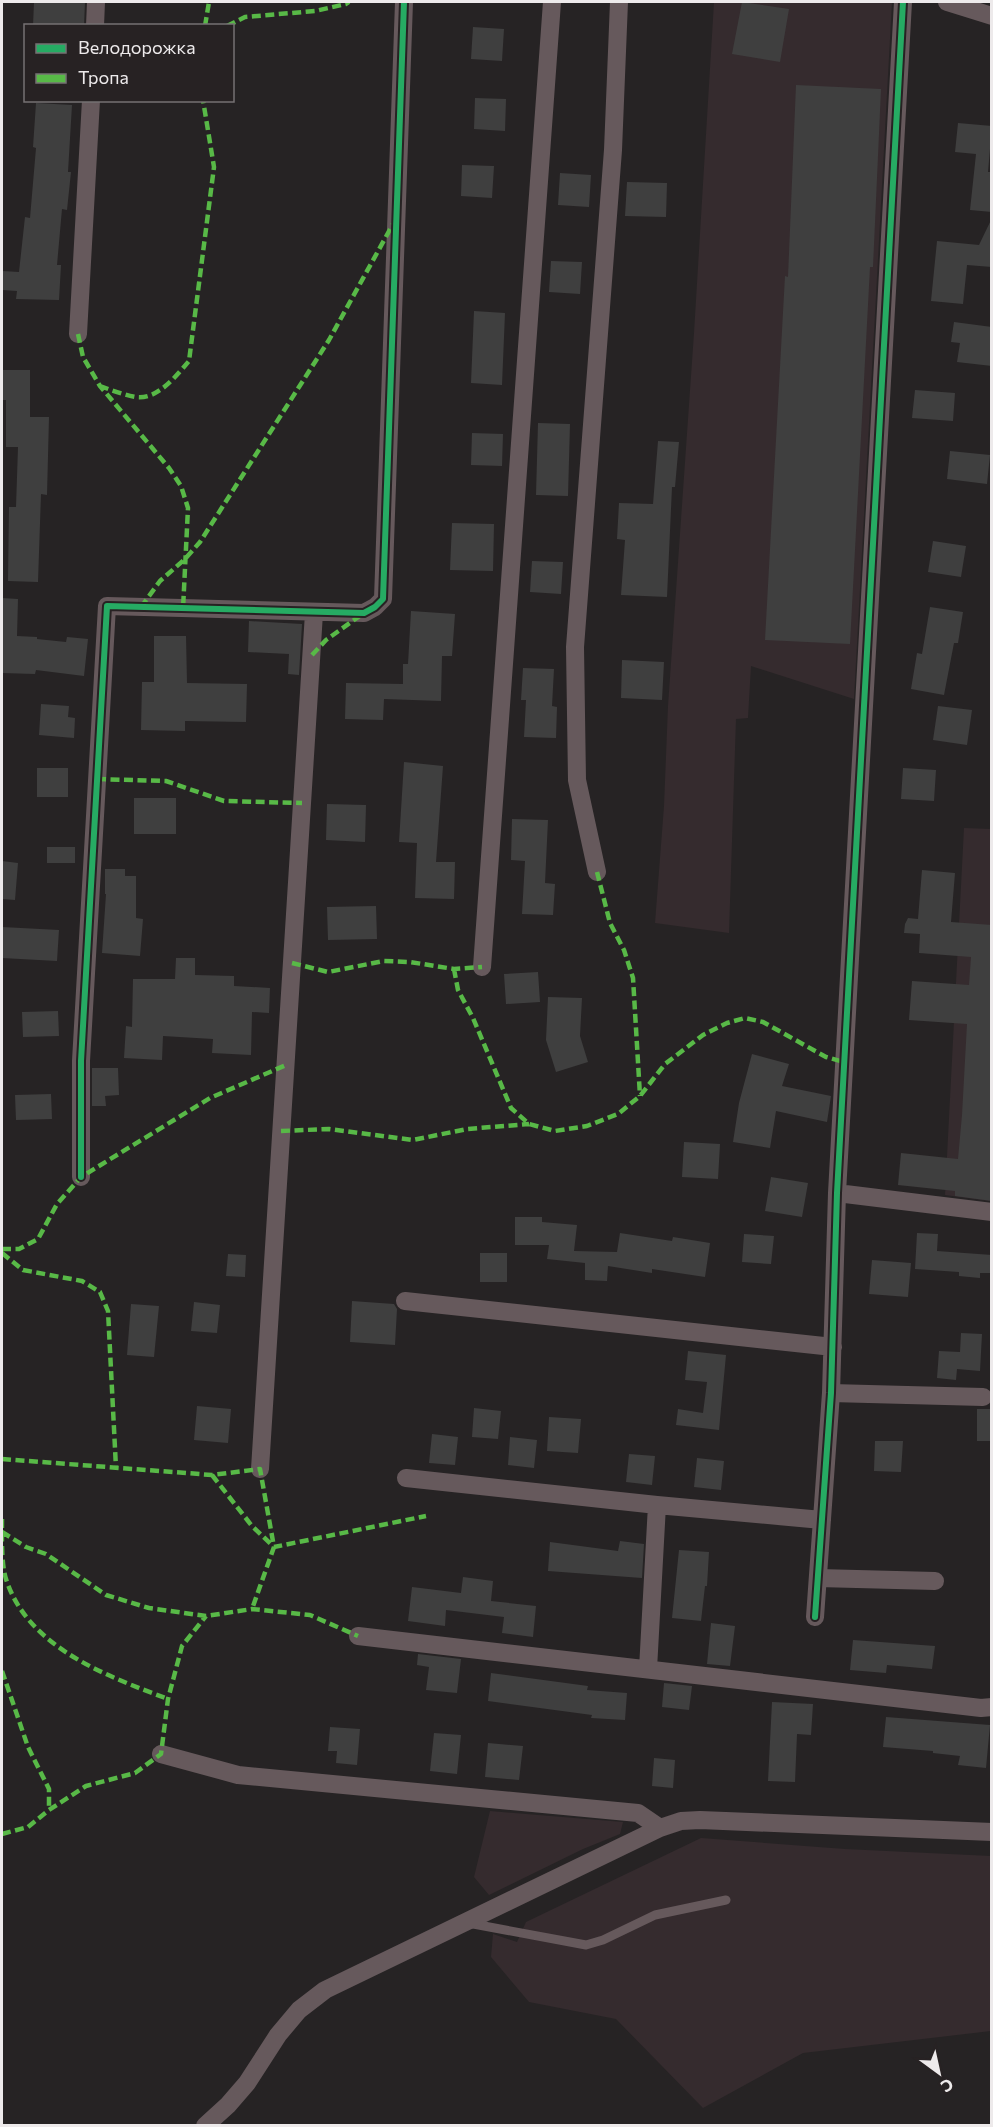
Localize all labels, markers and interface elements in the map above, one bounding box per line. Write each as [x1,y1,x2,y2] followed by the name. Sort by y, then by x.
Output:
[24,24,234,102] legend
[78,36,196,58] text: Велодорожка
[78,66,129,88] text: Тропа
[909,2043,969,2103] north arrow
[938,2075,957,2097] text: С

